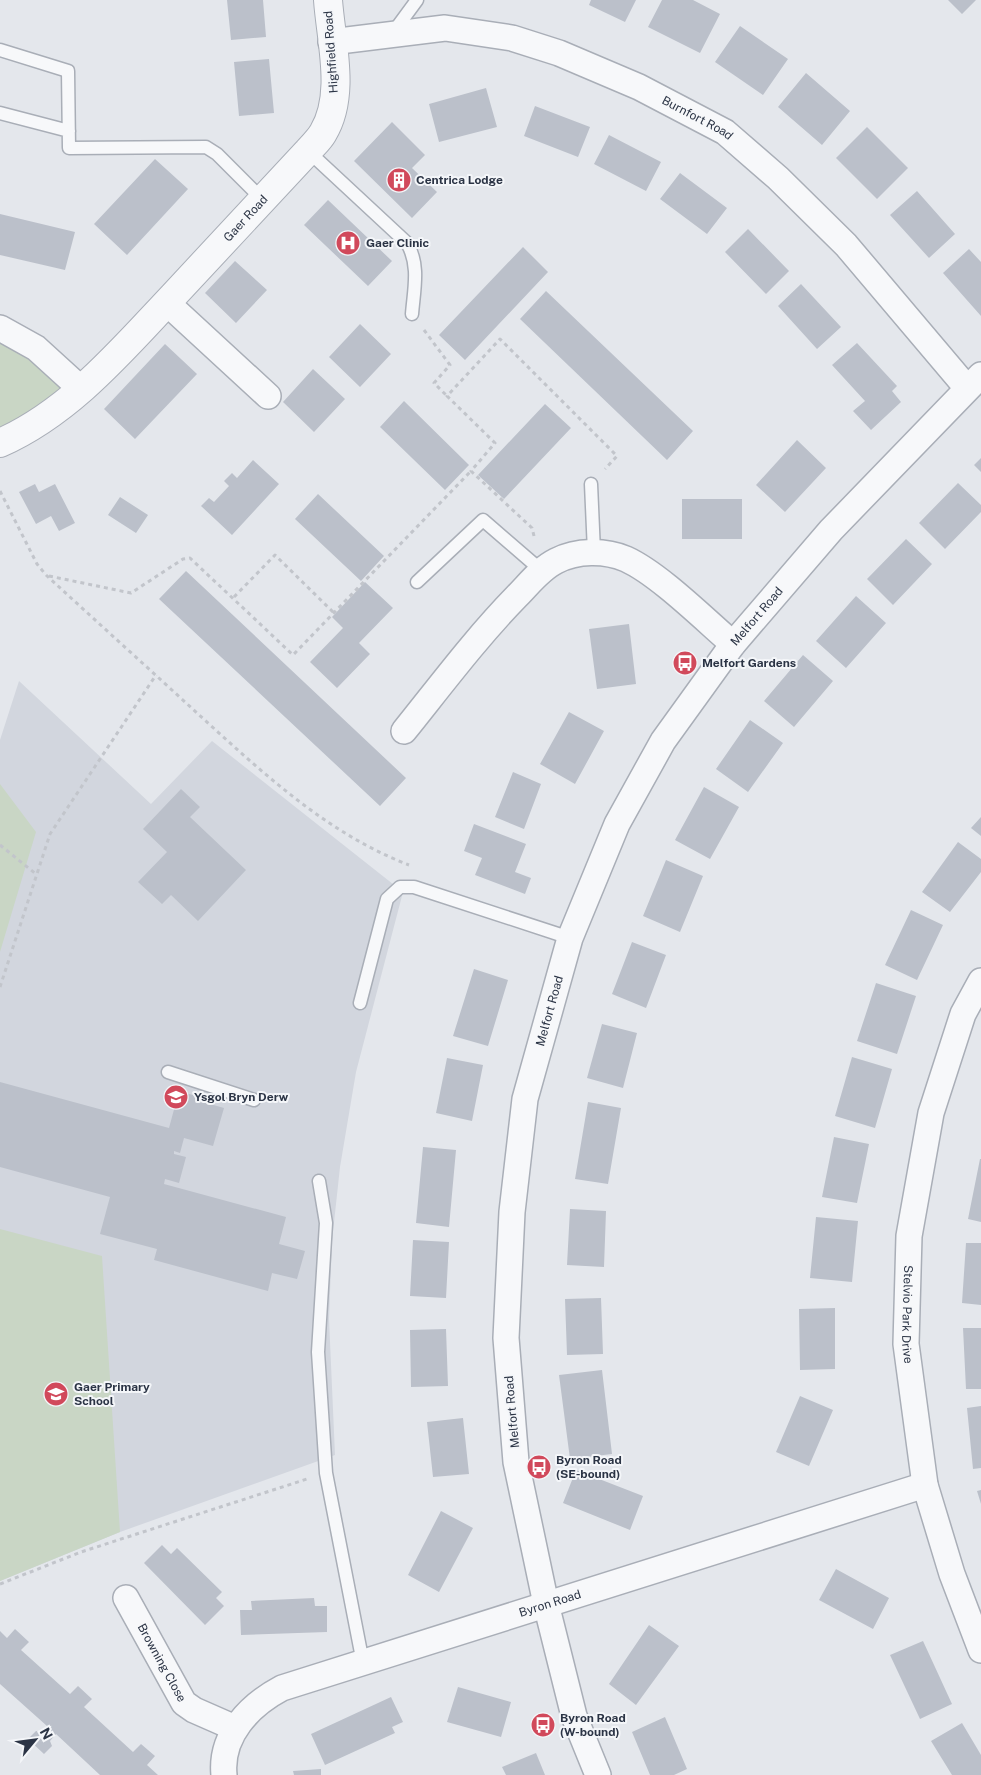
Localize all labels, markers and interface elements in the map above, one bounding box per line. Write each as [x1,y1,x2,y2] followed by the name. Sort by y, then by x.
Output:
[321,10,341,94] street label: Highfield Road
[660,93,736,143] street label: Burnfort Road
[386,167,412,193] building icon: Centrica Lodge
[416,173,503,187] place label: Centrica Lodge
[221,192,271,244] street label: Gaer Road
[335,230,361,256] hospital icon: Gaer Clinic
[366,236,430,250] place label: Gaer Clinic
[728,584,786,649] street label: Melfort Road
[672,650,698,676] bus stop icon: Melfort Gardens
[702,656,796,670] place label: Melfort Gardens
[533,974,566,1048] street label: Melfort Road
[163,1084,189,1110] school or university icon: Ysgol Bryn Derw
[194,1090,289,1104] place label: Ysgol Bryn Derw
[899,1265,916,1365] street label: Stelvio Park Drive
[502,1375,522,1449] street label: Melfort Road
[74,1380,150,1408] place label: Gaer Primary School
[43,1381,69,1407] school or university icon: Gaer Primary School
[556,1453,622,1481] place label: Byron Road (SE-bound)
[526,1454,552,1480] bus stop icon: Byron Road (SE-bound)
[517,1587,583,1620] street label: Byron Road
[135,1621,189,1705] street label: Browning Close
[560,1711,626,1739] place label: Byron Road (W-bound)
[530,1712,556,1738] bus stop icon: Byron Road (W-bound)
[10,1715,60,1765] north arrow
[37,1725,56,1742] text: N

